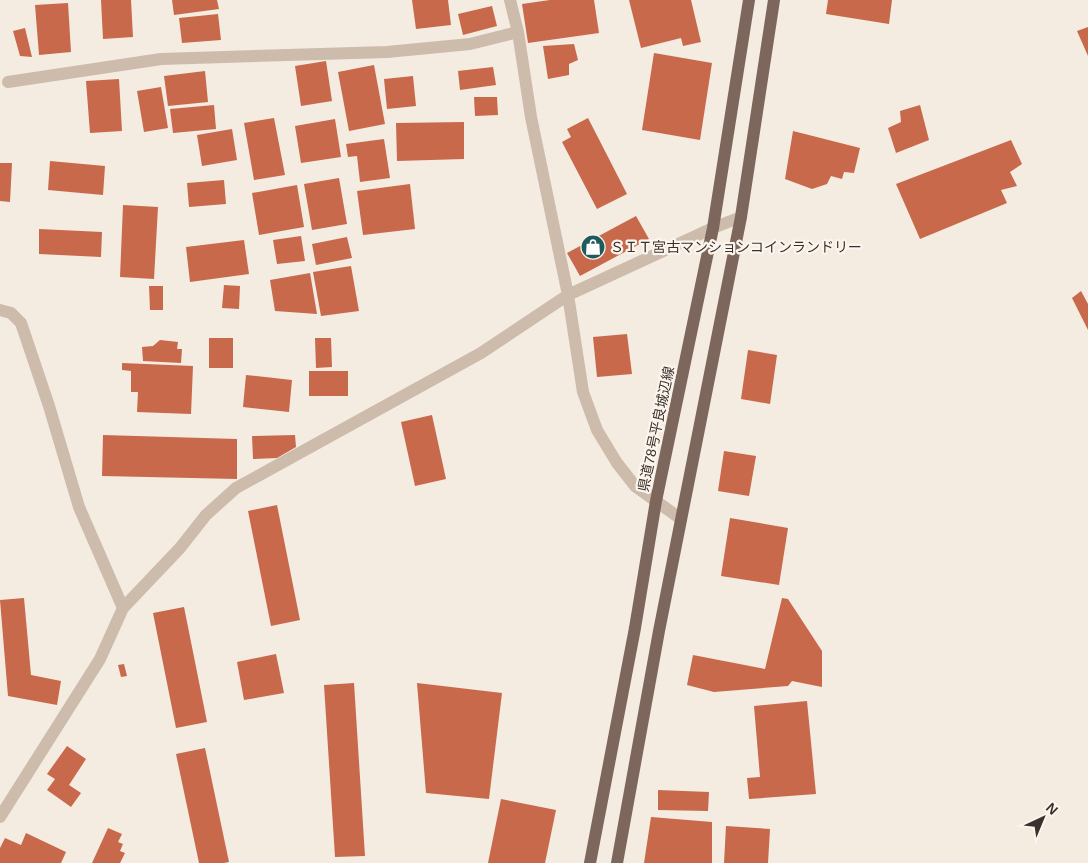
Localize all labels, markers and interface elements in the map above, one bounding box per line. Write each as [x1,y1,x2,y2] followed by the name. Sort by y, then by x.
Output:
[580,234,606,260] shop icon: ＳＩＴ宮古マンションコインランドリー
[610,239,862,255] place label: ＳＩＴ宮古マンションコインランドリー
[635,365,677,493] street label: 県道78号平良城辺線
[1018,793,1068,843] north arrow
[1043,799,1061,818] text: N

